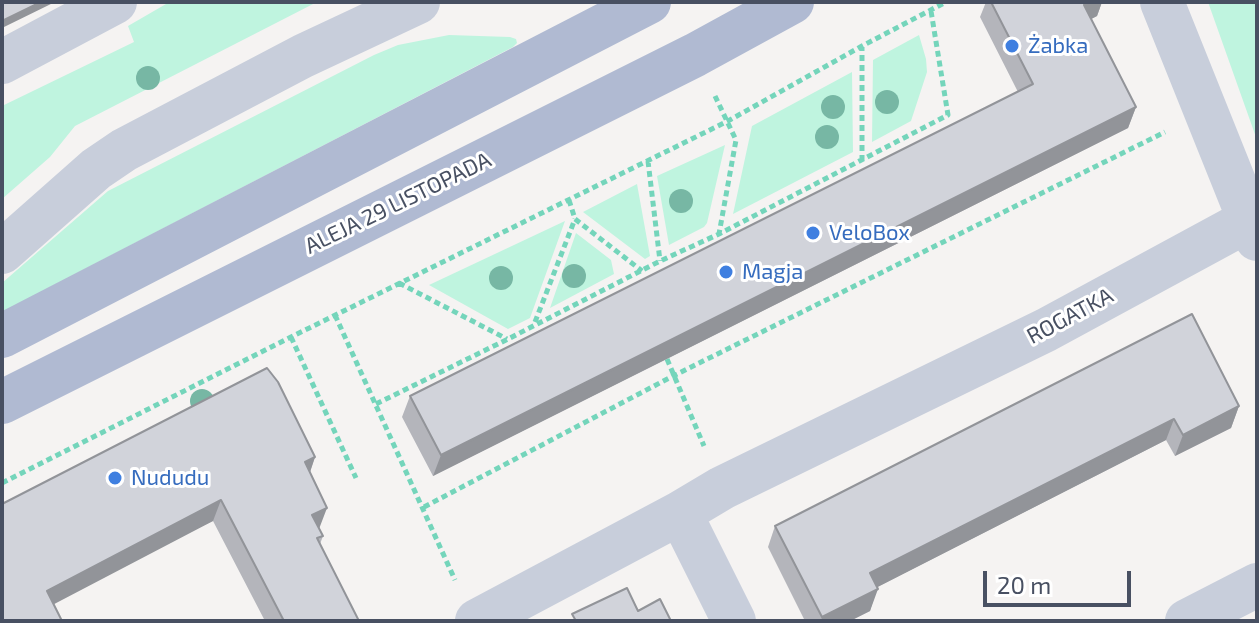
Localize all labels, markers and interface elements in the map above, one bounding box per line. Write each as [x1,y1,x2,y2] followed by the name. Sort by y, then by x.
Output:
[1028,33,1088,59] place label: Żabka
[1003,37,1021,55] marker: Żabka
[301,146,495,260] street label: ALEJA 29 LISTOPADA
[829,220,910,246] place label: VeloBox
[804,224,822,242] marker: VeloBox
[742,259,803,285] place label: Magja
[717,263,735,281] marker: Magja
[1022,282,1118,350] street label: ROGATKA
[131,465,209,491] place label: Nududu
[106,469,124,487] marker: Nududu
[987,555,1135,605] scale bar
[997,570,1051,599] text: 20 m

